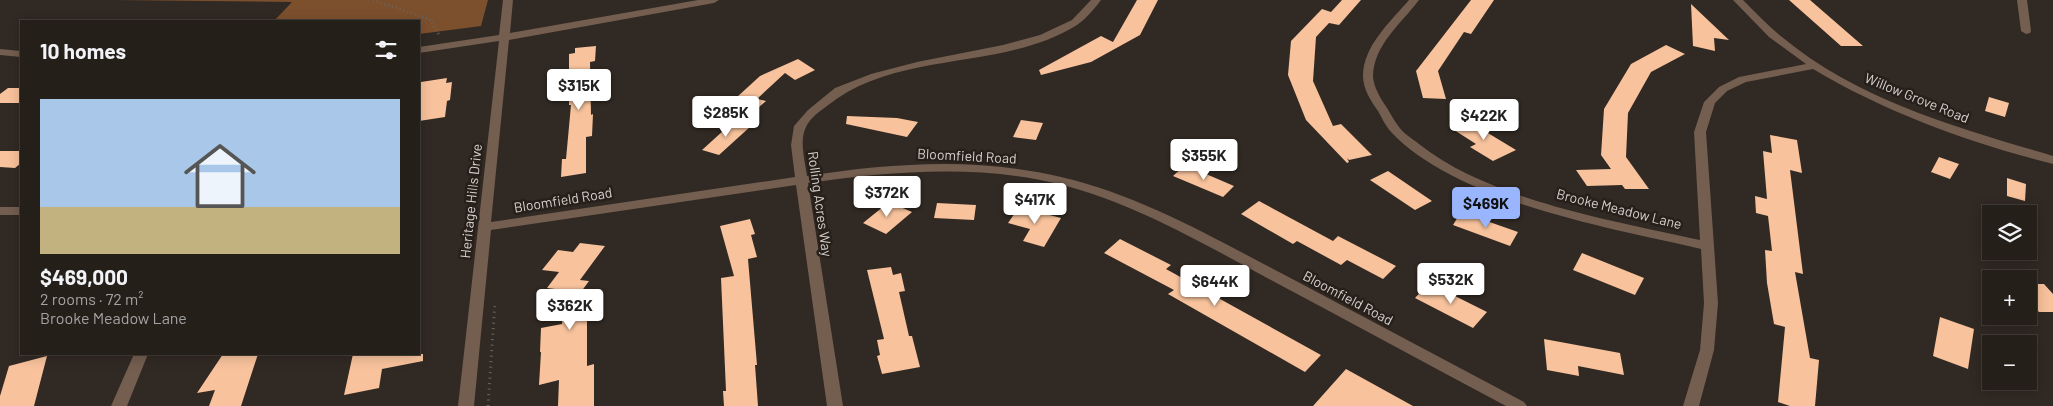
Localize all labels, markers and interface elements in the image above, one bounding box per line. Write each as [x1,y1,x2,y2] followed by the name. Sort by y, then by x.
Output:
[372,36,400,64] icon: filters
[40,38,126,63] text: 10 homes
[544,68,614,111] pin: $315K
[1862,69,1972,126] street label: Willow Grove Road
[558,75,600,94] text: $315K
[691,96,761,138] pin: $285K
[1449,98,1519,141] pin: $422K
[703,102,749,121] text: $285K
[1461,105,1507,124] text: $422K
[175,131,265,221] icon: home
[1169,138,1239,181] pin: $355K
[456,143,485,259] street label: Heritage Hills Drive
[917,144,1017,167] street label: Bloomfield Road
[1181,145,1227,164] text: $355K
[805,150,836,258] street label: Rolling Acres Way
[852,176,922,218] pin: $372K
[865,182,909,201] text: $372K
[1000,182,1070,225] pin: $417K
[512,183,613,216] street label: Bloomfield Road
[1555,185,1684,232] street label: Brooke Meadow Lane
[1451,186,1521,229] pin: $469K
[1015,189,1055,208] text: $417K
[1463,193,1509,212] text: $469K
[1982,205,2037,390] map controls
[1982,205,2037,260] button: layers
[1416,262,1486,305] pin: $532K
[40,264,128,289] text: $469,000
[1180,264,1250,307] pin: $644K
[1300,267,1396,328] street label: Bloomfield Road
[1428,269,1474,288] text: $532K
[1982,270,2037,325] button: +
[1191,271,1239,290] text: $644K
[535,288,605,331] pin: $362K
[40,289,143,308] text: 2 rooms · 72 m²
[547,295,593,314] text: $362K
[40,308,187,327] text: Brooke Meadow Lane
[1982,335,2037,390] button: −

